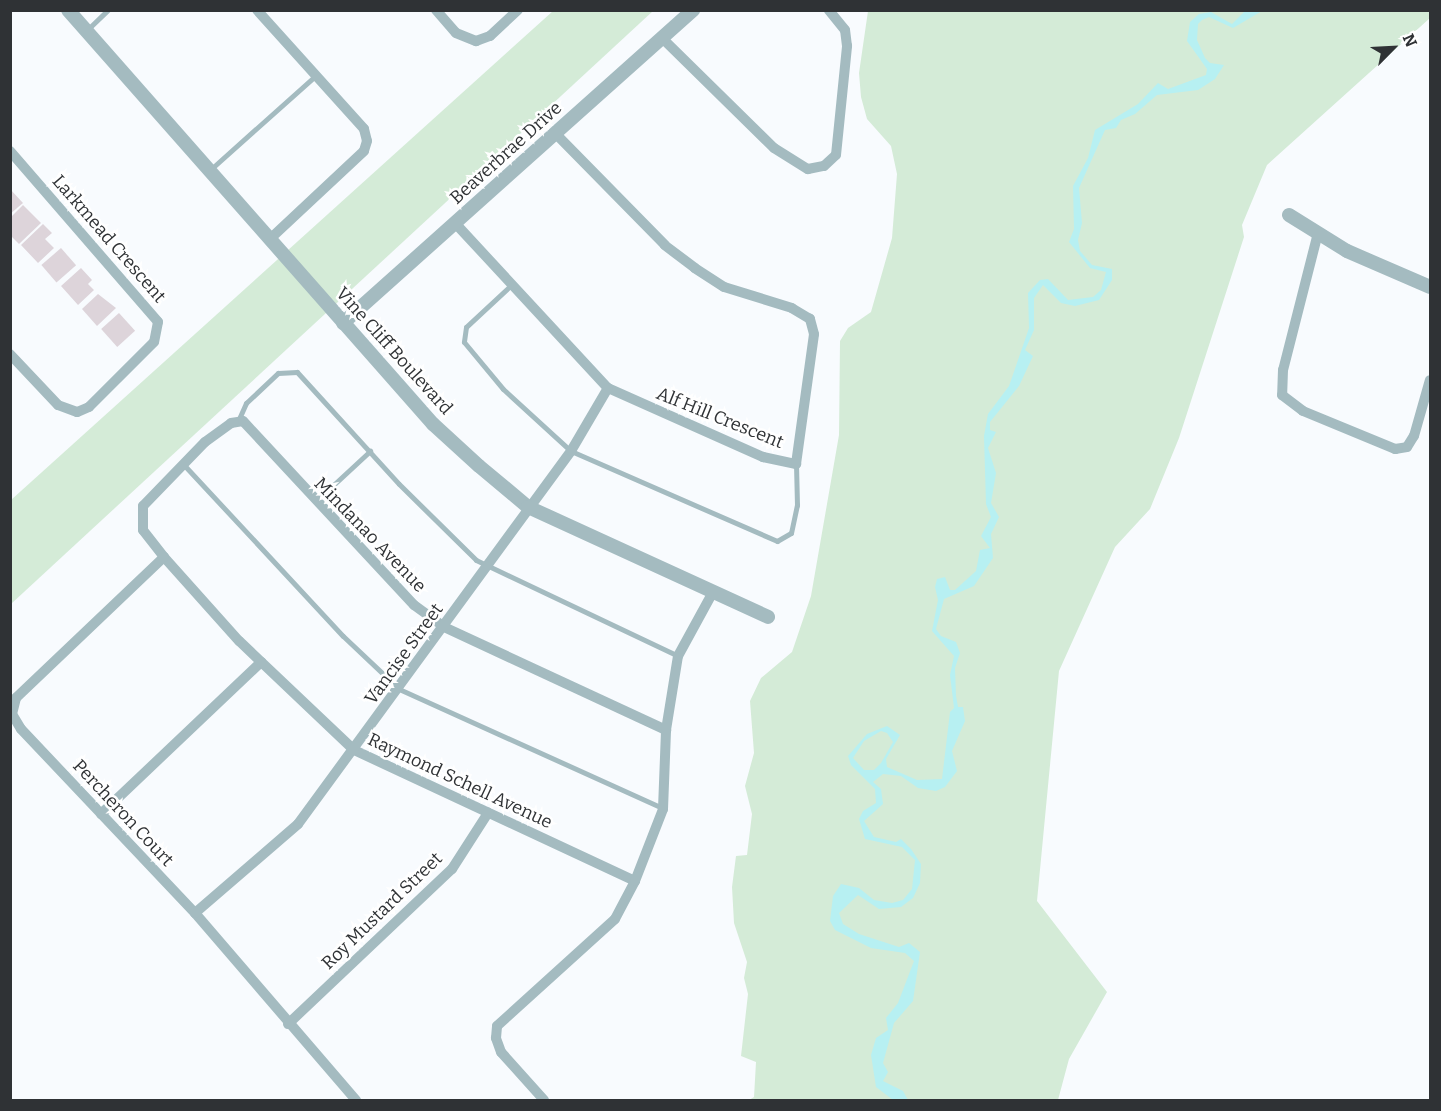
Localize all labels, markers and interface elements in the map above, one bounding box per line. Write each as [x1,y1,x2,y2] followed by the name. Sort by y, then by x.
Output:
[1363,18,1423,78] north arrow
[1399,31,1421,50] text: N
[446,97,566,209] street label: Beaverbrae Drive
[48,171,170,307] street label: Larkmead Crescent
[331,283,457,419] street label: Vine Cliff Boulevard
[653,383,787,453] street label: Alf Hill Crescent
[310,473,430,597] street label: Mindanao Avenue
[360,599,448,709] street label: Vancise Street
[364,729,556,833] street label: Raymond Schell Avenue
[68,755,178,871] street label: Percheron Court
[317,848,447,974] street label: Roy Mustard Street

